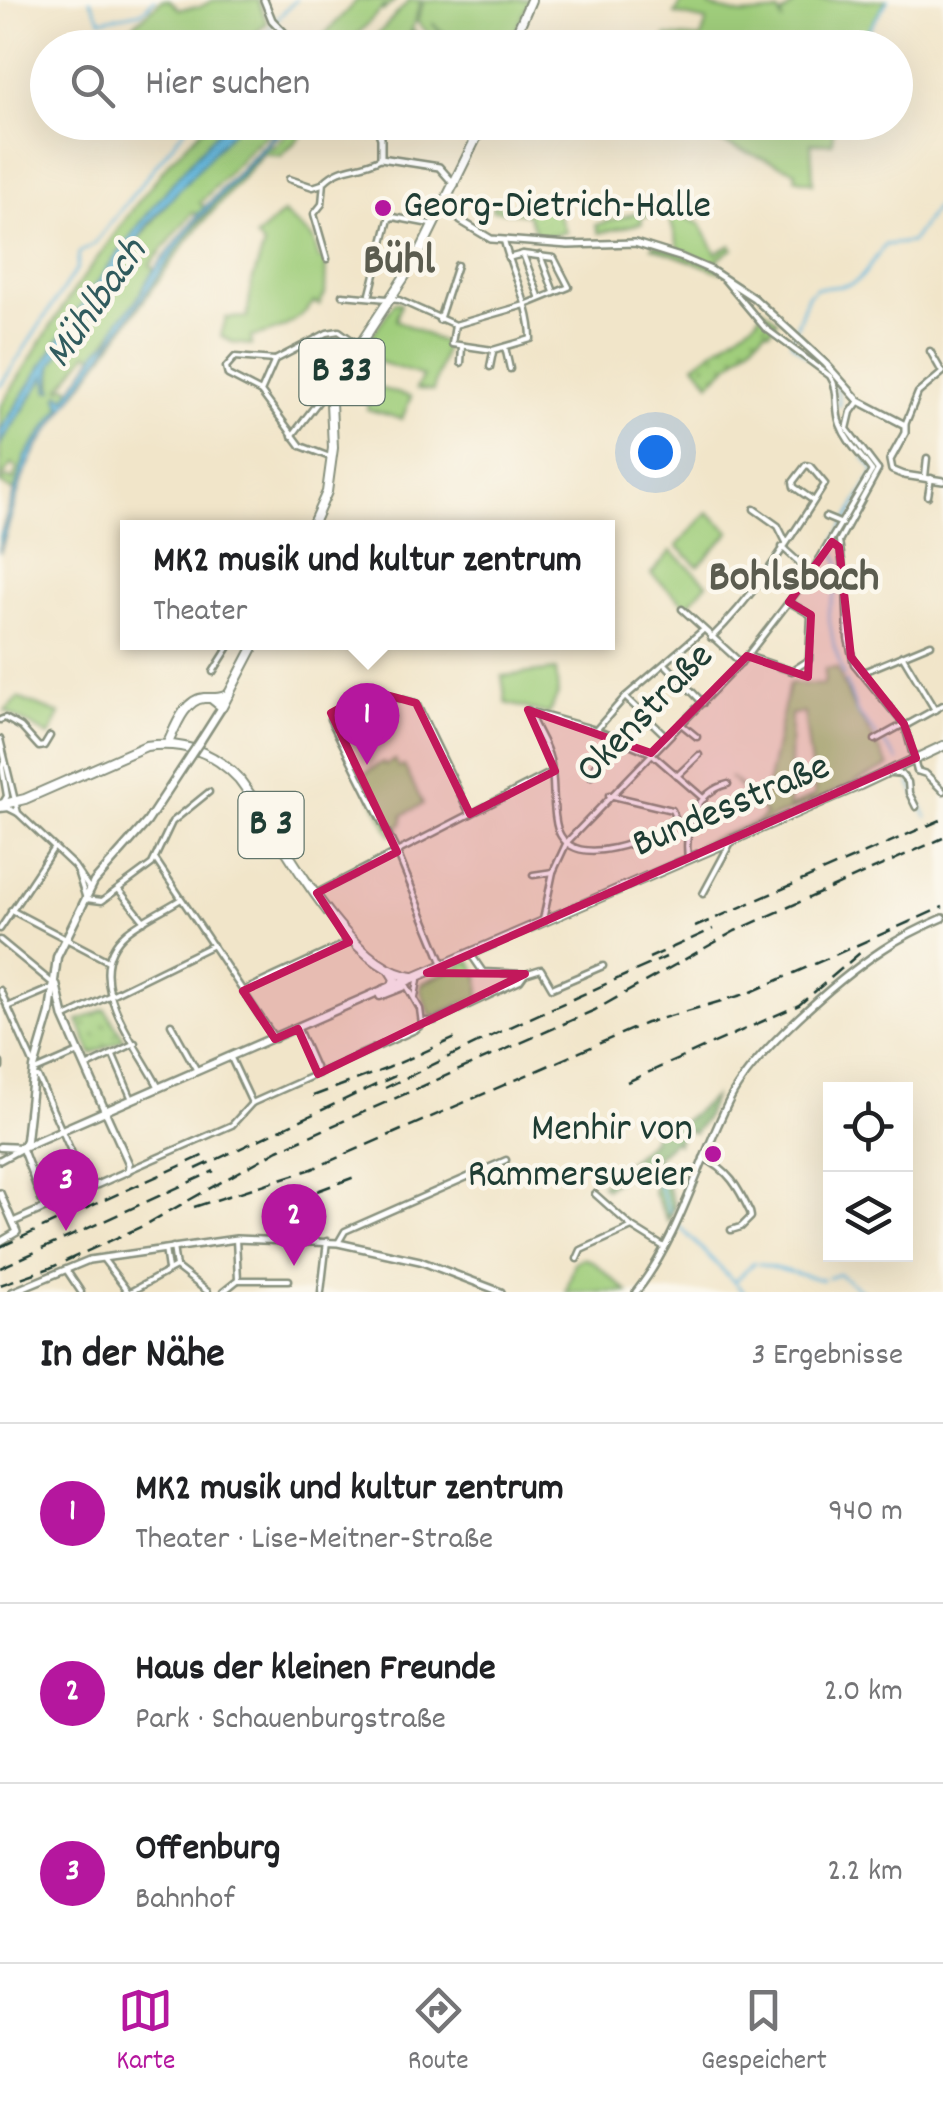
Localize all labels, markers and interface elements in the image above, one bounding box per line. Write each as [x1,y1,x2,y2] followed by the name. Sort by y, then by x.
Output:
[30,30,913,140] search box
[65,58,120,113] icon: search
[145,58,310,113] text: Hier suchen
[403,180,711,237] place label: Georg-Dietrich-Halle
[372,197,394,219] marker: Georg-Dietrich-Halle
[32,227,165,382] water label: Mühlbach
[363,231,435,295] district label: Bühl
[300,339,384,405] road number: B 33
[630,427,681,478] your location
[120,520,615,650] popup
[153,535,582,590] text: MK2 musik und kultur zentrum
[709,548,879,612] district label: Bohlsbach
[153,590,247,636] text: Theater
[565,631,729,799] street label: Okenstraße
[334,682,400,765] pin: 1
[624,741,840,875] street label: Bundesstraße
[238,792,304,858] road number: B 3
[823,1082,913,1262] map controls
[823,1082,913,1172] button: locate
[467,1103,693,1206] place label: Menhir von Rammersweier
[702,1143,724,1165] marker: Menhir von Rammersweier
[34,1148,98,1231] pin: 3
[823,1172,913,1262] button: layers
[262,1184,326,1266] pin: 2
[40,1327,225,1387] text: In der Nähe
[751,1334,903,1380] text: 3 Ergebnisse
[135,1463,564,1518] text: MK2 musik und kultur zentrum
[69,1490,76,1536] text: 1
[828,1490,903,1536] text: 940 m
[135,1518,493,1564] text: Theater · Lise-Meitner-Straße
[135,1643,496,1698] text: Haus der kleinen Freunde
[66,1670,79,1716] text: 2
[824,1670,903,1716] text: 2.0 km
[135,1698,446,1744] text: Park · Schauenburgstraße
[135,1823,280,1878] text: Offenburg
[65,1850,80,1896] text: 3
[827,1850,903,1896] text: 2.2 km
[135,1878,235,1924] text: Bahnhof
[116,1983,175,2083] tab: Karte
[408,1983,469,2083] tab: Route
[701,1983,827,2083] tab: Gespeichert

